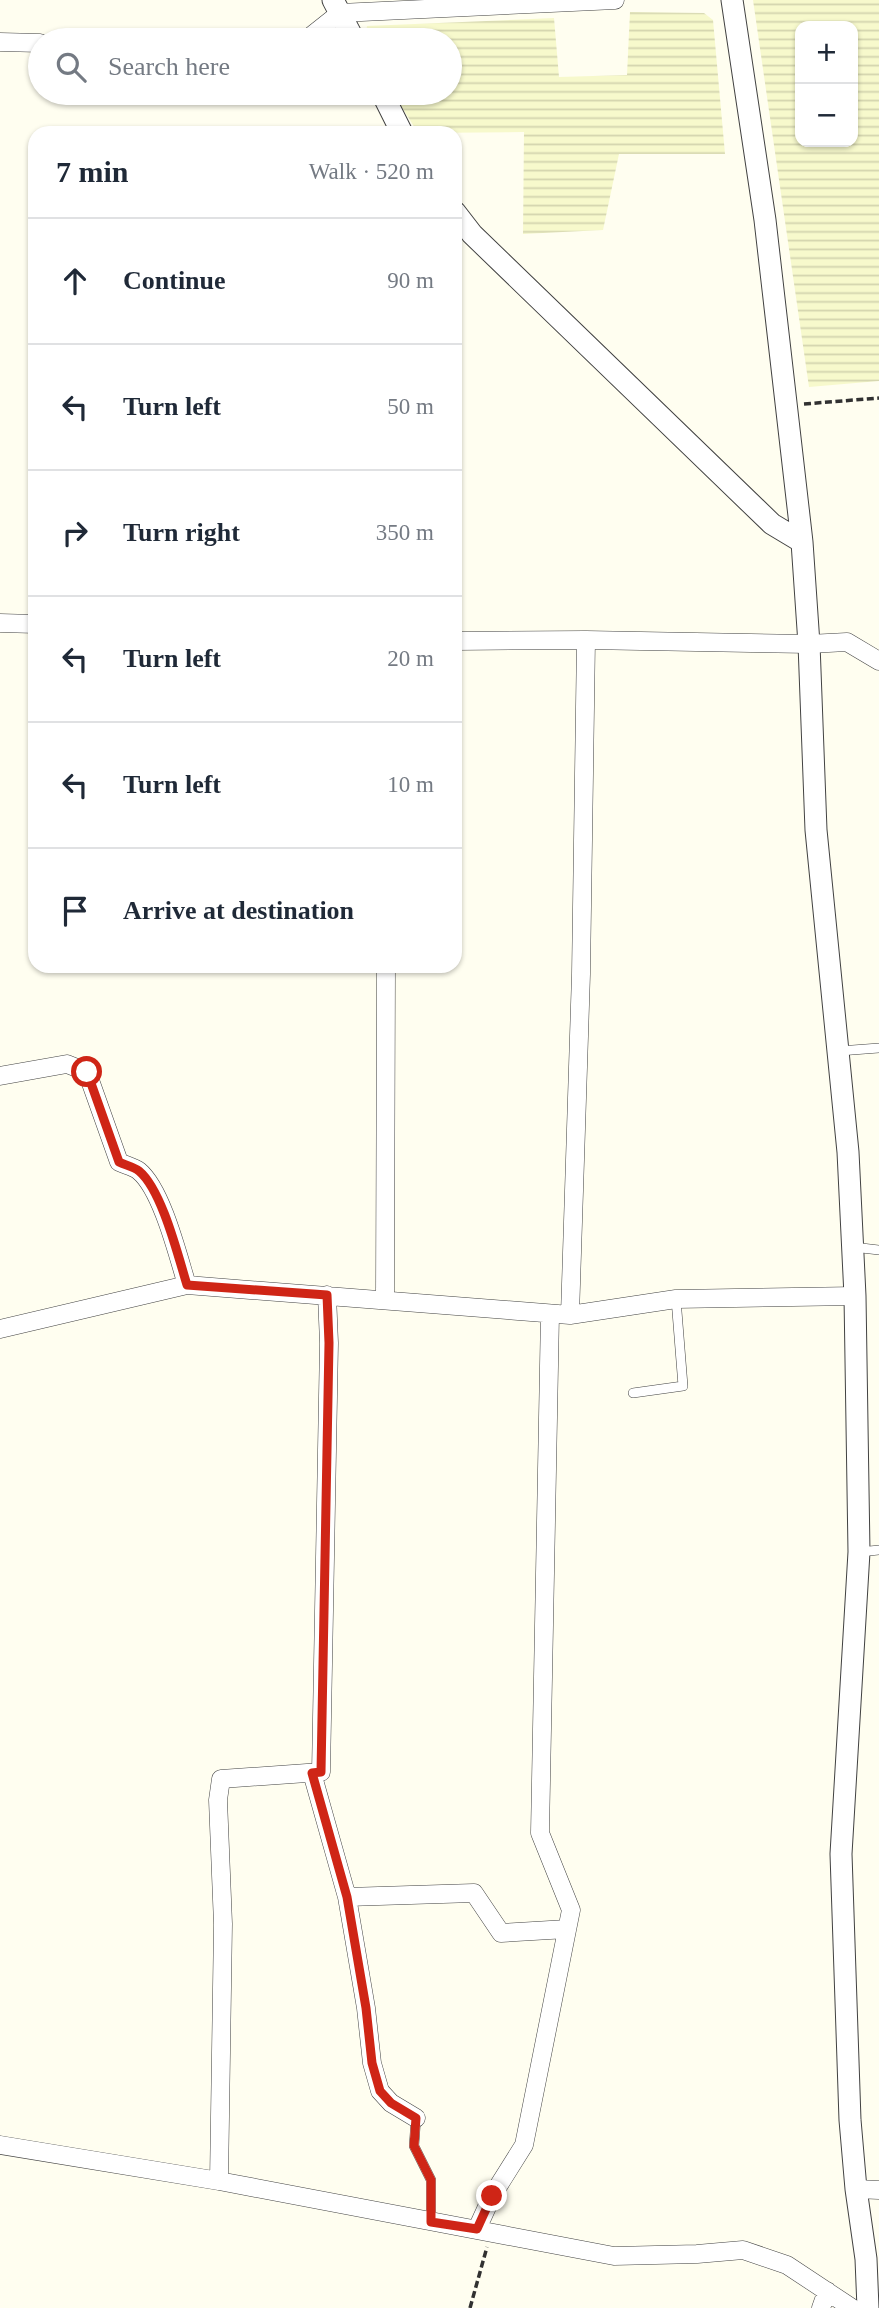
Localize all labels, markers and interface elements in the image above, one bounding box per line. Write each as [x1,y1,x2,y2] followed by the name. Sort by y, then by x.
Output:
[795,21,858,147] map controls
[795,21,858,84] button: +
[28,28,462,105] search box
[52,48,90,86] icon: search
[108,52,230,81] text: Search here
[795,84,858,147] button: −
[56,155,129,188] text: 7 min
[309,159,434,184] text: Walk · 520 m
[56,262,94,300] icon: ahead
[123,266,226,295] text: Continue
[387,268,434,293] text: 90 m
[56,388,94,426] icon: left
[123,392,221,421] text: Turn left
[387,394,434,419] text: 50 m
[56,514,94,552] icon: right
[123,518,240,547] text: Turn right
[376,520,434,545] text: 350 m
[56,640,94,678] icon: left
[123,644,221,673] text: Turn left
[387,646,434,671] text: 20 m
[56,766,94,804] icon: left
[123,770,221,799] text: Turn left
[387,772,434,797] text: 10 m
[56,892,94,930] icon: arrive
[123,896,354,925] text: Arrive at destination
[71,1056,102,1087] route start
[476,2180,507,2211] route end

